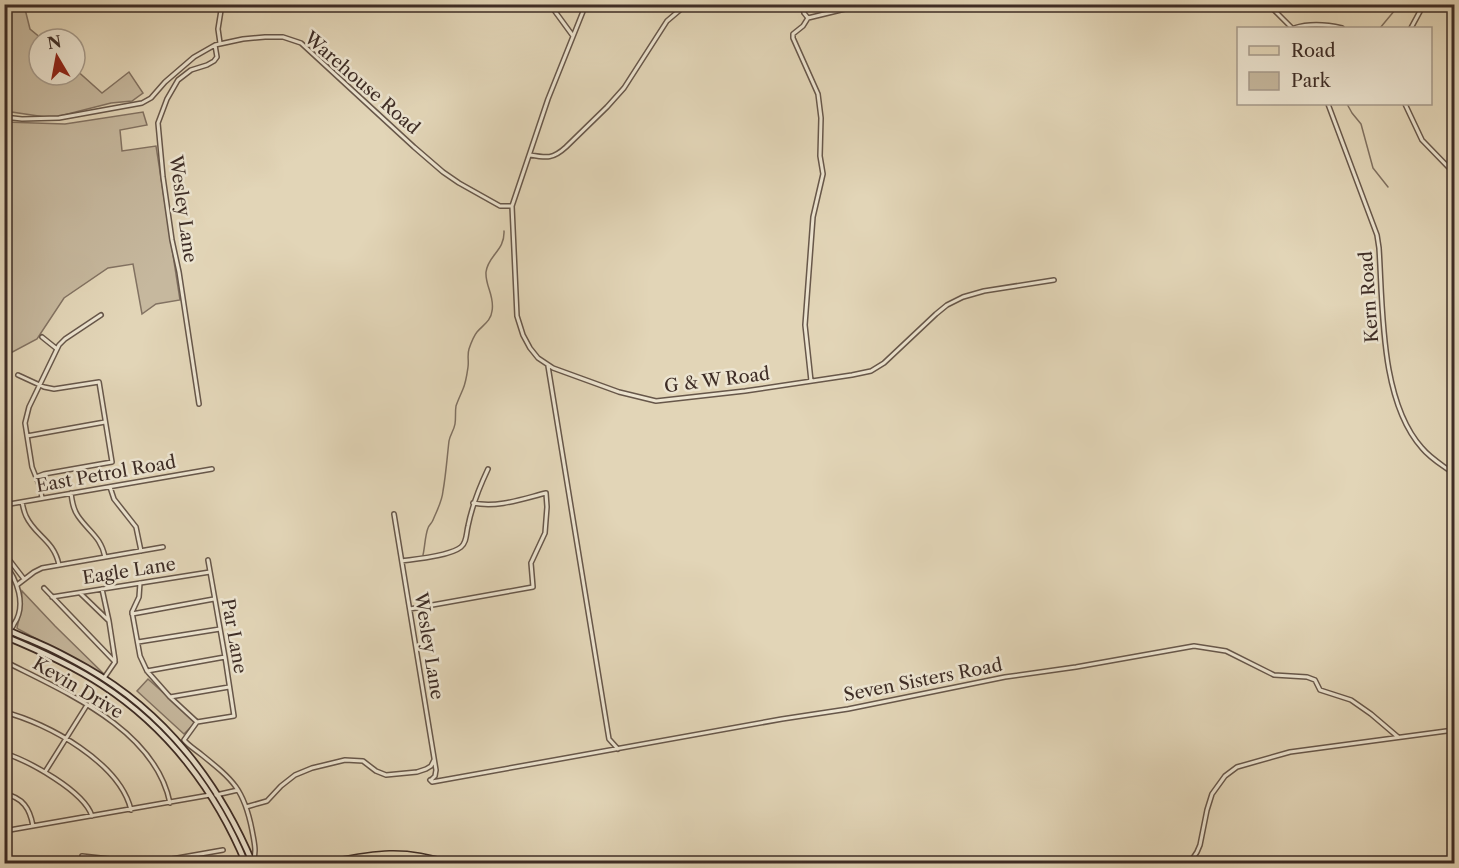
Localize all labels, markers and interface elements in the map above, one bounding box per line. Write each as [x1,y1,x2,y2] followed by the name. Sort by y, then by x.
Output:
[299,26,424,139] street label: Warehouse Road
[27,27,87,87] north arrow
[1237,27,1432,105] legend
[46,31,63,53] text: N
[1291,40,1336,62] text: Road
[1291,70,1332,92] text: Park
[164,153,201,264] street label: Wesley Lane
[1355,250,1383,344] street label: Kern Road
[663,363,771,397] street label: G & W Road
[34,451,178,497] street label: East Petrol Road
[81,553,177,589] street label: Eagle Lane
[410,590,448,701] street label: Wesley Lane
[217,597,251,675] street label: Par Lane
[29,652,127,724] street label: Kevin Drive
[842,654,1004,706] street label: Seven Sisters Road

